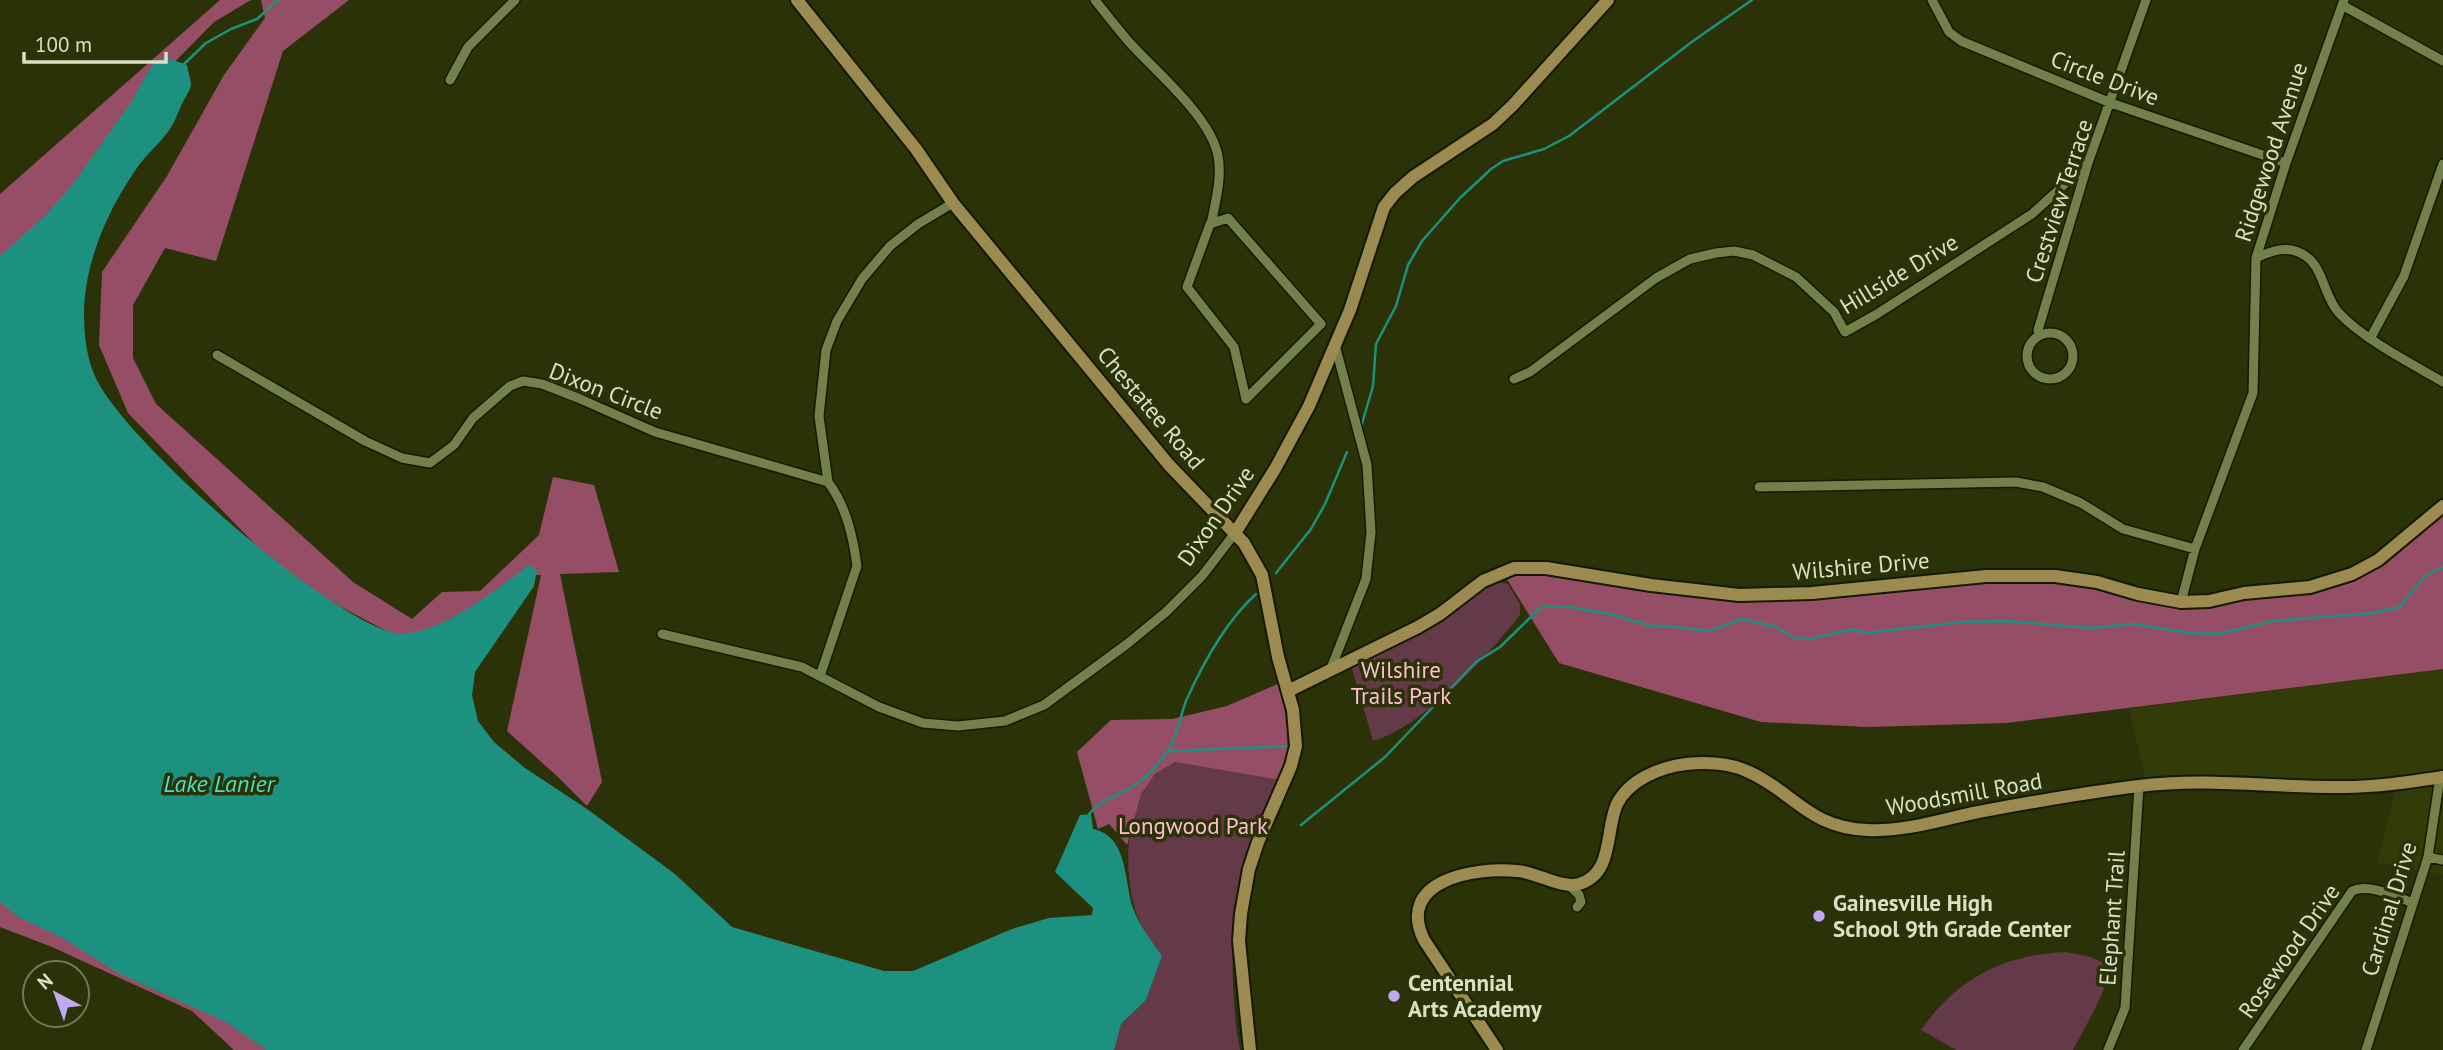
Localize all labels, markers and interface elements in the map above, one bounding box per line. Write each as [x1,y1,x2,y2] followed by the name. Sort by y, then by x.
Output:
[24,21,166,65] scale bar
[35,31,92,58] text: 100 m
[2047,44,2163,111] street label: Circle Drive
[2228,58,2313,245] street label: Ridgewood Avenue
[2018,115,2099,286] street label: Crestview Terrace
[1834,227,1963,320] street label: Hillside Drive
[1091,340,1211,475] street label: Chestatee Road
[545,356,667,425] street label: Dixon Circle
[1171,460,1260,571] street label: Dixon Drive
[1791,545,1931,586] street label: Wilshire Drive
[1351,655,1451,710] park label: Wilshire Trails Park
[1884,766,2044,821] street label: Woodsmill Road
[164,768,277,799] water label: Lake Lanier
[1118,811,1268,840] park label: Longwood Park
[2354,838,2423,980] street label: Cardinal Drive
[2092,849,2131,987] street label: Elephant Trail
[2232,878,2346,1023] street label: Rosewood Drive
[1833,888,2072,943] place label: Gainesville High School 9th Grade Center
[1811,908,1827,924] marker: Gainesville High School 9th Grade Center
[21,959,91,1029] north arrow
[32,968,57,994] text: N
[1408,968,1543,1023] place label: Centennial Arts Academy
[1386,988,1402,1004] marker: Centennial Arts Academy

